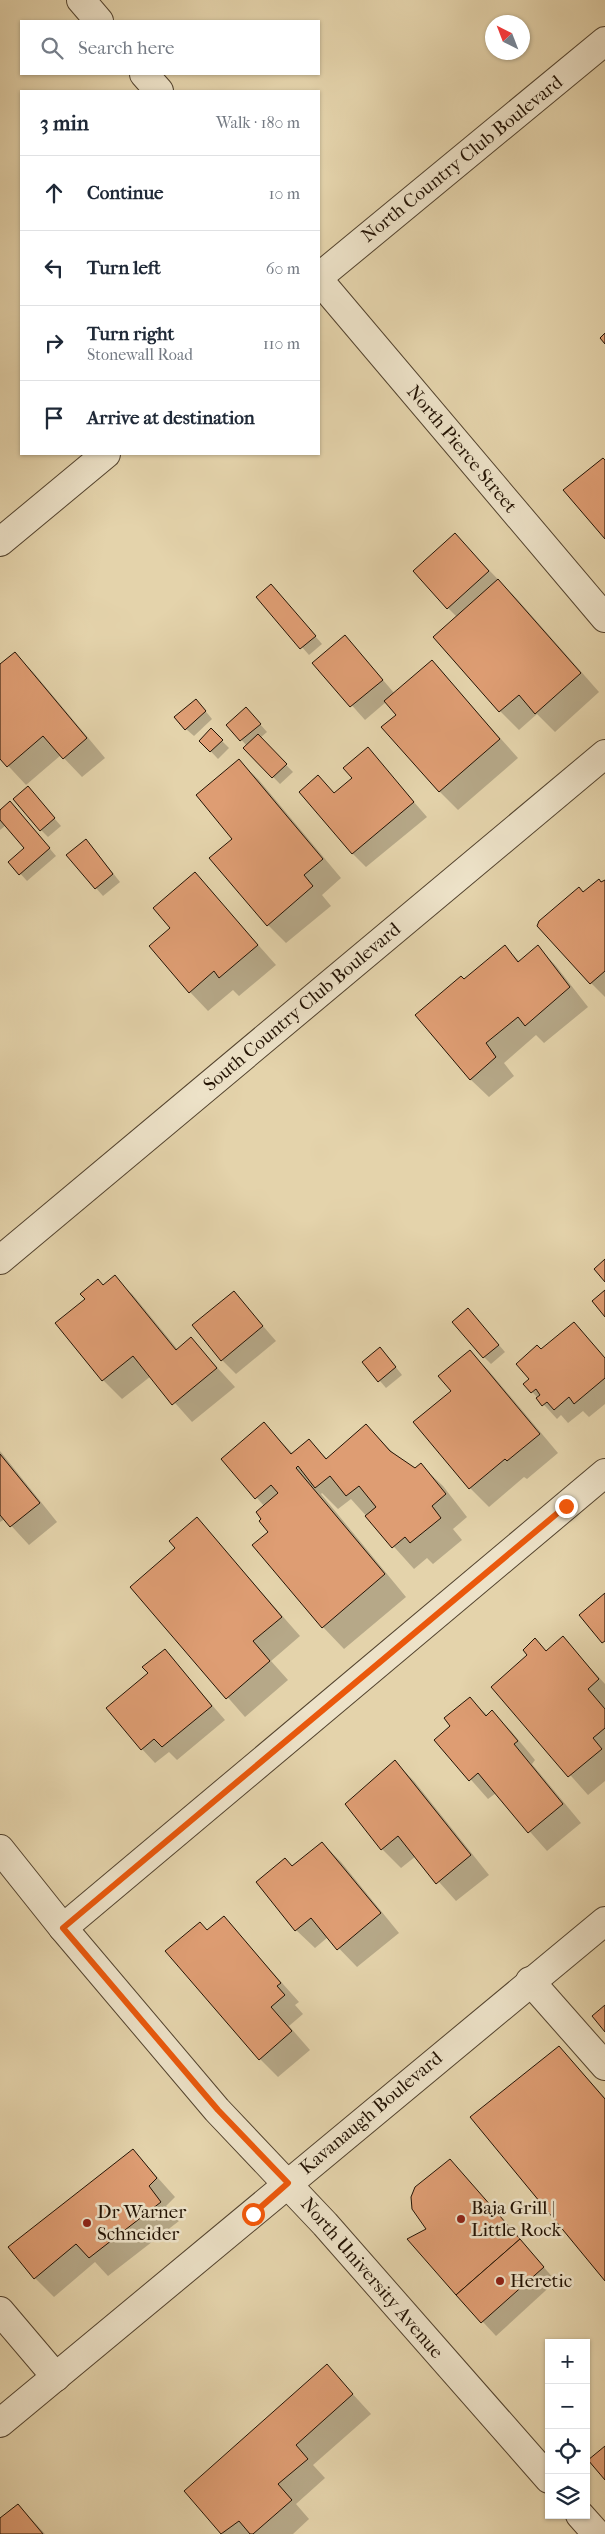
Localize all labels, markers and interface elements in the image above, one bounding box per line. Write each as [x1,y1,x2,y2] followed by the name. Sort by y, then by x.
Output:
[485,15,530,60] north arrow
[20,20,320,75] search box
[38,34,66,62] icon: search
[78,37,174,59] text: Search here
[357,71,567,247] street label: North Country Club Boulevard
[40,111,89,135] text: 3 min
[216,113,300,132] text: Walk · 180 m
[40,179,68,207] icon: ahead
[87,182,163,204] text: Continue
[269,184,300,203] text: 10 m
[40,254,68,282] icon: left
[87,257,161,279] text: Turn left
[266,259,300,278] text: 60 m
[87,323,174,345] text: Turn right
[40,329,68,357] icon: right
[263,334,300,353] text: 110 m
[87,345,193,364] text: Stonewall Road
[402,381,522,517] street label: North Pierce Street
[40,404,68,432] icon: arrive
[87,407,255,429] text: Arrive at destination
[199,918,405,1096] street label: South Country Club Boulevard
[555,1495,578,1518] route end
[295,2047,447,2179] street label: Kavanaugh Boulevard
[296,2193,448,2363] street label: North University Avenue
[471,2197,562,2241] place label: Baja Grill | Little Rock
[97,2201,187,2245] place label: Dr Warner Schneider
[242,2203,265,2226] route start
[455,2213,467,2225] marker: Baja Grill | Little Rock
[81,2217,93,2229] marker: Dr Warner Schneider
[510,2270,572,2292] place label: Heretic
[494,2275,506,2287] marker: Heretic
[545,2339,590,2519] map controls
[545,2339,590,2384] button: +
[545,2384,590,2429] button: −
[545,2429,590,2474] button: locate
[545,2474,590,2519] button: layers

